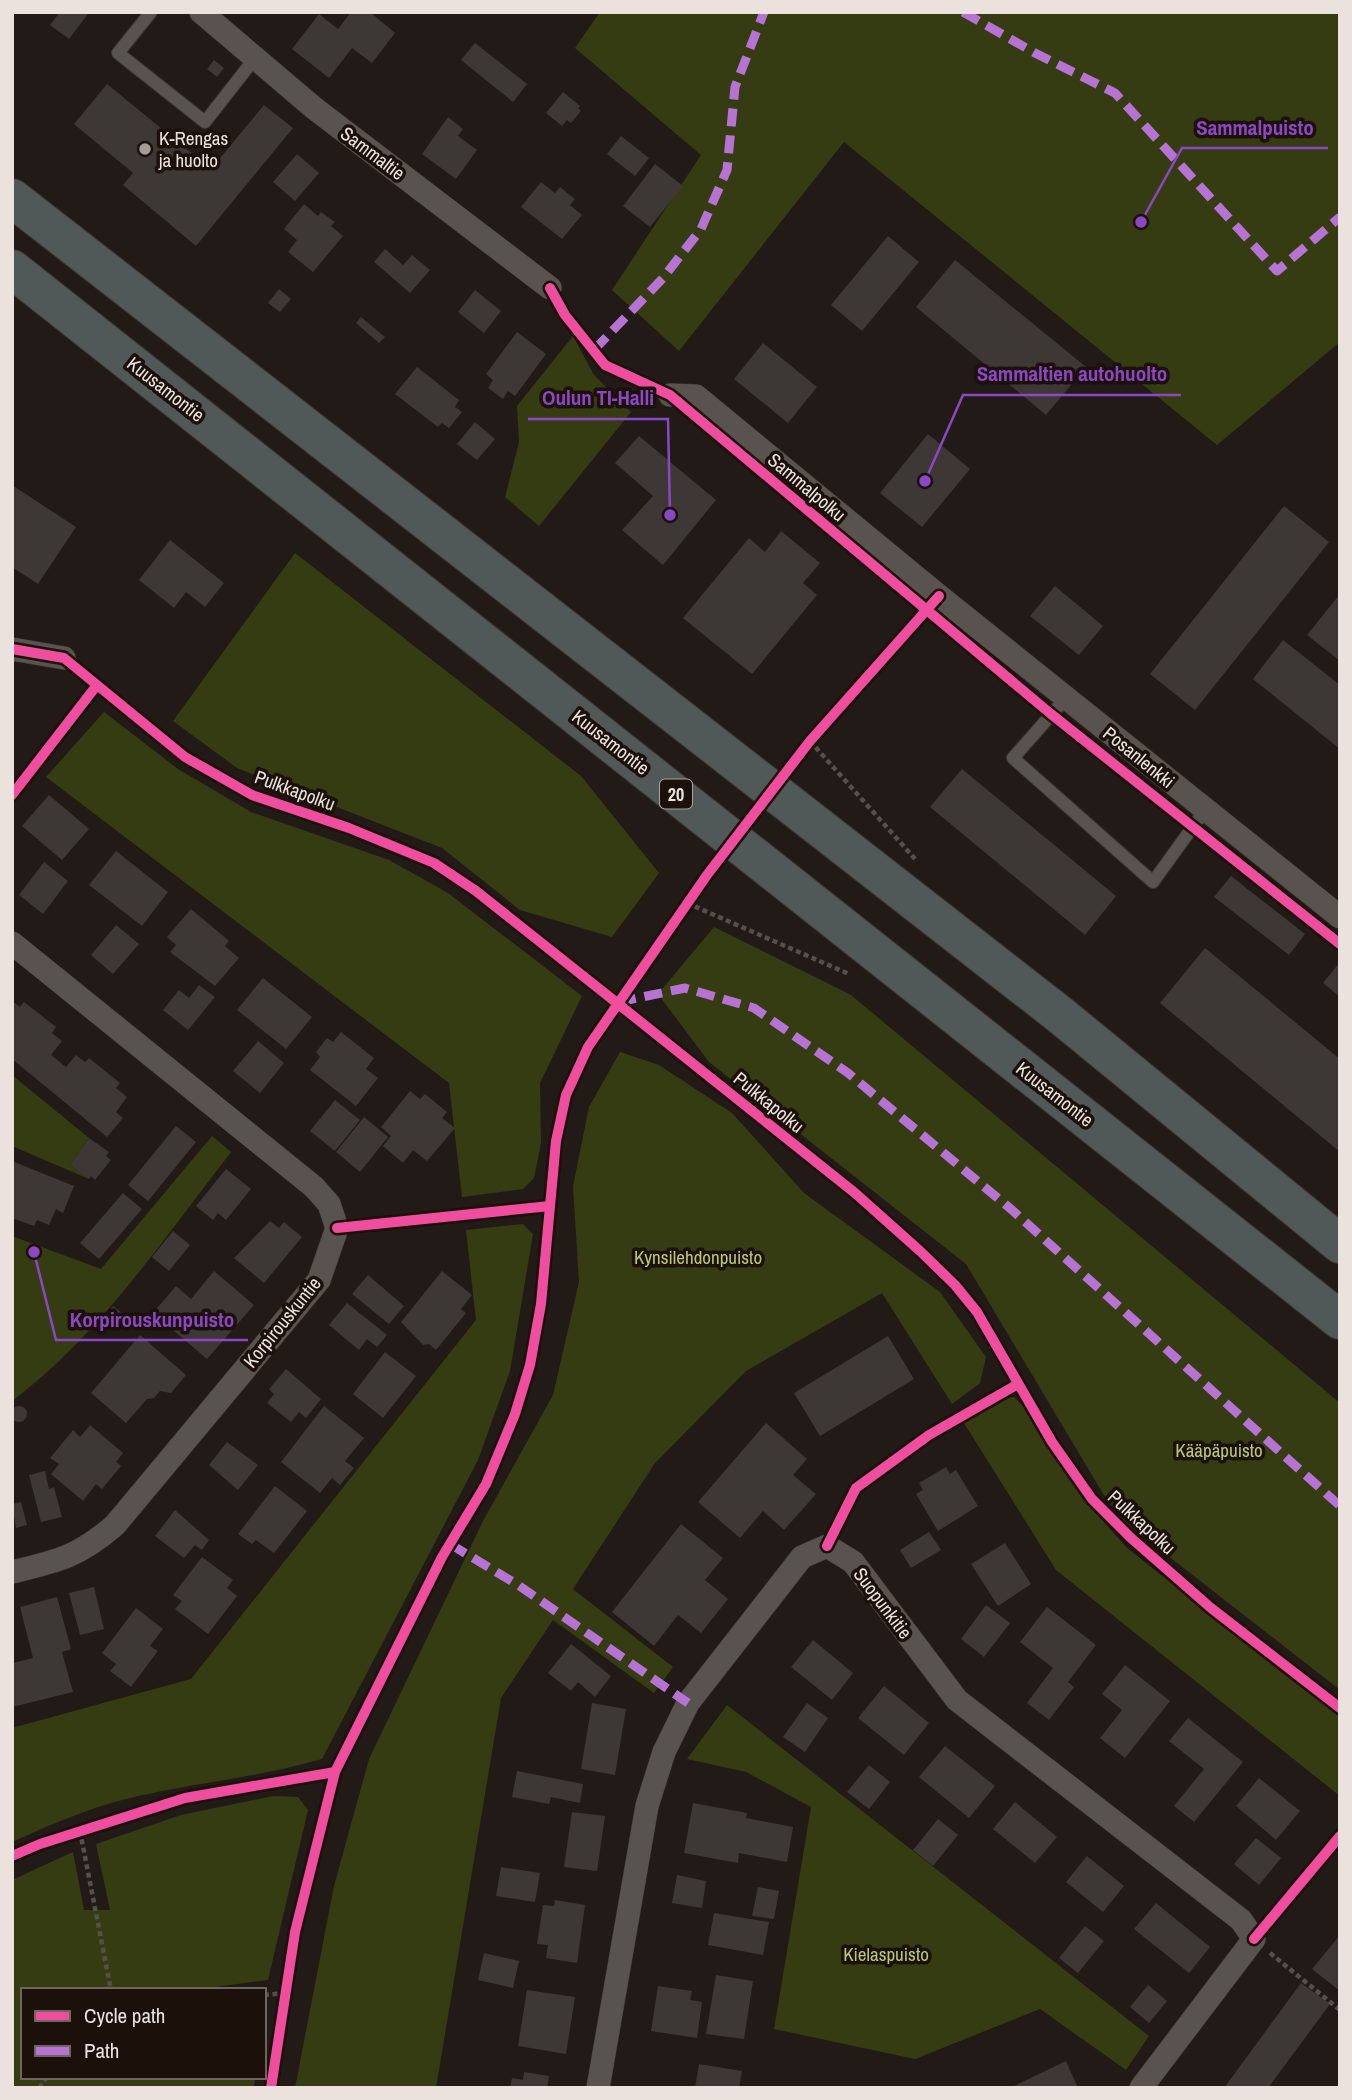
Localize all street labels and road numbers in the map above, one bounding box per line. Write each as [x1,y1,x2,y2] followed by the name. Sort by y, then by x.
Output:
[335,120,411,186] street label: Sammaltie
[122,350,210,428] street label: Kuusamontie
[762,447,852,527] street label: Sammalpolku
[567,703,655,781] street label: Kuusamontie
[1098,720,1180,794] street label: Posanlenkki
[251,763,339,817] street label: Pulkkapolku
[660,780,692,808] road number: 20
[1011,1055,1099,1133] street label: Kuusamontie
[728,1065,810,1139] street label: Pulkkapolku
[237,1271,327,1373] street label: Korpirouskuntie
[1102,1484,1182,1560] street label: Pulkkapolku
[848,1562,918,1644] street label: Suopunkitie

